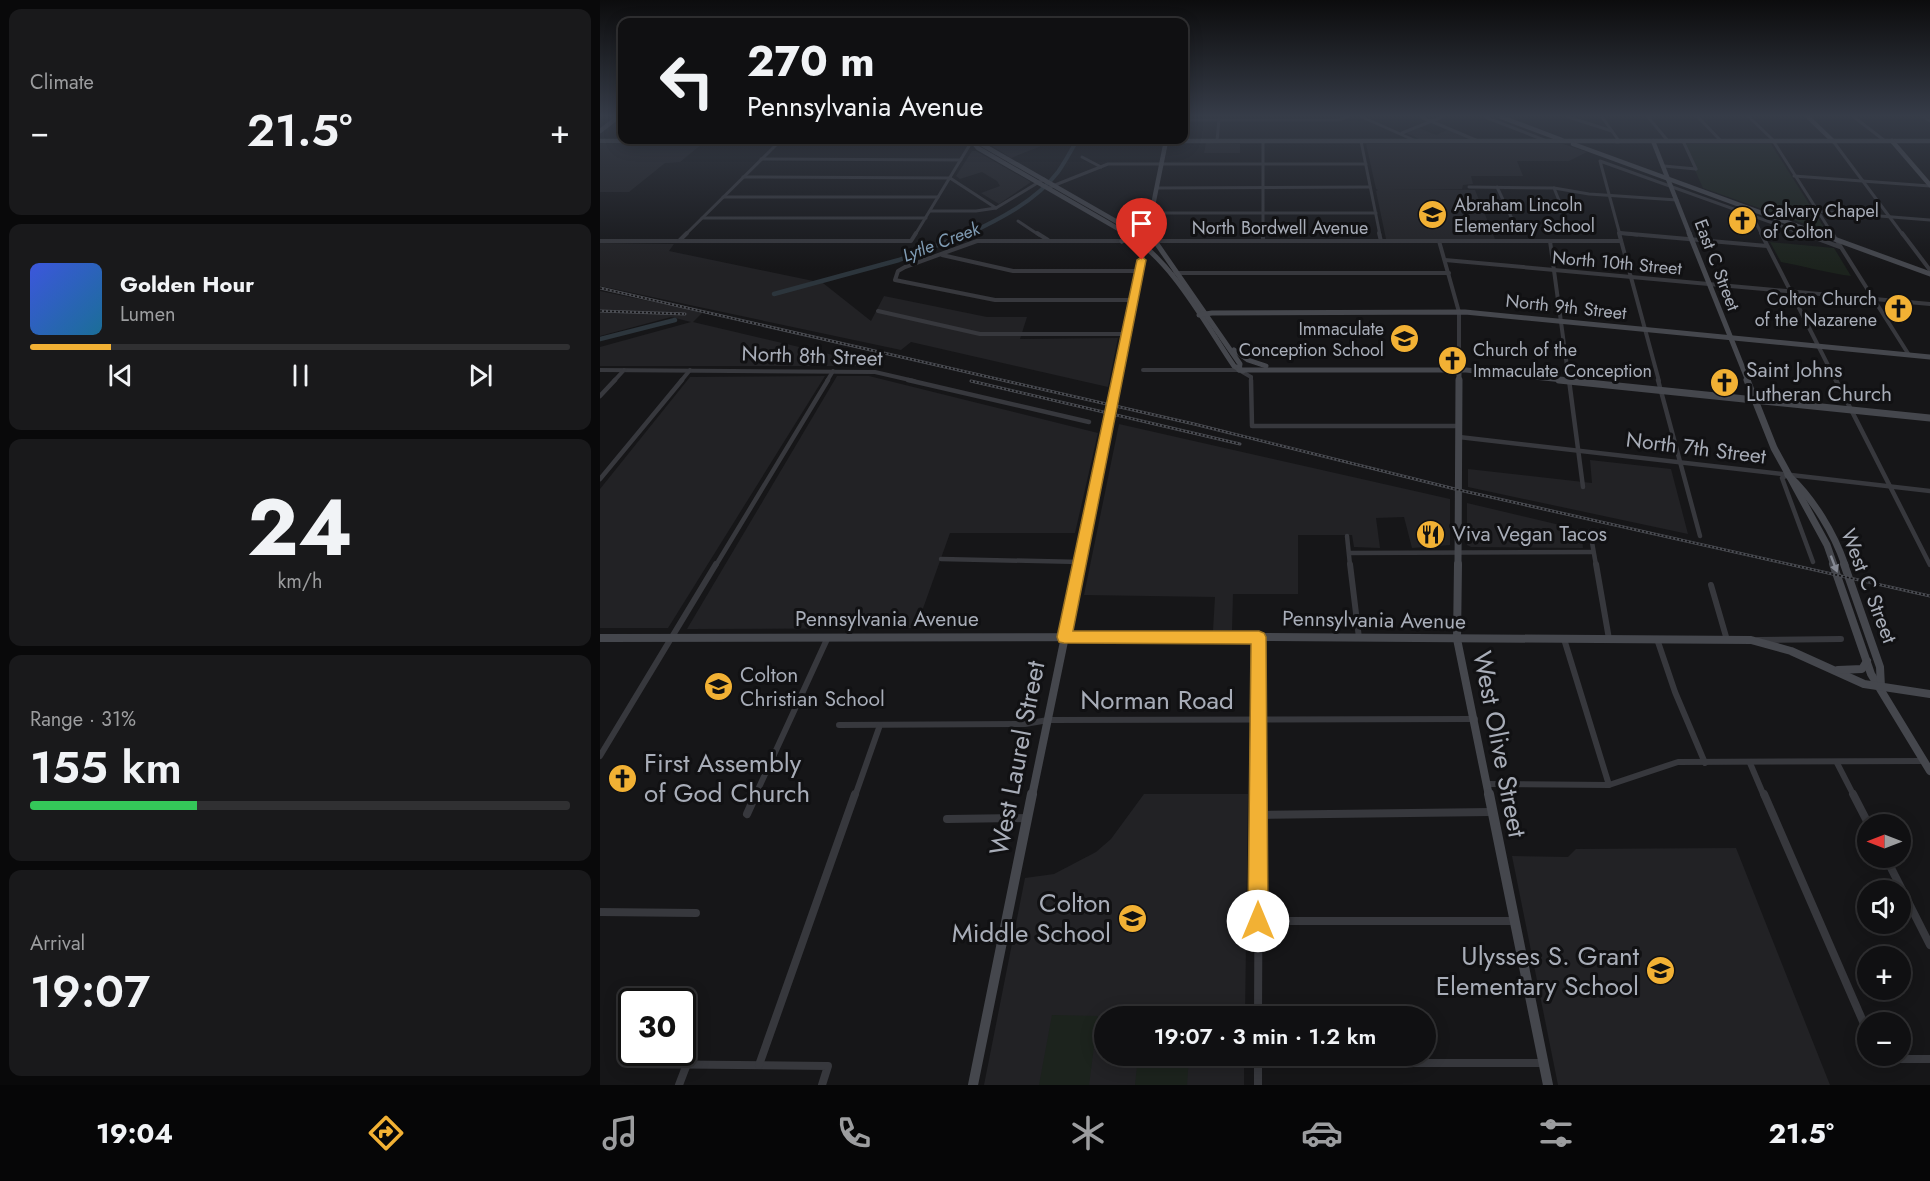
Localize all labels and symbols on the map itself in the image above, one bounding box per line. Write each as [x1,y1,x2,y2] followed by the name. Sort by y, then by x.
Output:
[1454,192,1595,239] place label: Abraham Lincoln Elementary School
[1116,198,1167,260] pin
[1763,198,1879,245] place label: Calvary Chapel of Colton
[1417,199,1449,231] school or university icon: Abraham Lincoln Elementary School
[1726,205,1758,237] church icon: Calvary Chapel of Colton
[899,215,985,269] water label: Lytle Creek
[1192,215,1368,241] street label: North Bordwell Avenue
[1688,215,1747,315] street label: East C Street
[1551,244,1684,282] street label: North 10th Street
[1755,286,1877,333] place label: Colton Church of the Nazarene
[1504,288,1629,326] street label: North 9th Street
[1882,293,1914,325] church icon: Colton Church of the Nazarene
[1239,316,1384,363] place label: Immaculate Conception School
[1389,323,1421,355] school or university icon: Immaculate Conception School
[1473,337,1652,384] place label: Church of the Immaculate Conception
[741,339,883,373] street label: North 8th Street
[1436,344,1468,376] church icon: Church of the Immaculate Conception
[1746,355,1892,409] place label: Saint Johns Lutheran Church
[1709,366,1741,398] church icon: Saint Johns Lutheran Church
[1624,425,1768,471] street label: North 7th Street
[1415,518,1447,550] restaurant icon: Viva Vegan Tacos
[1452,519,1607,549] place label: Viva Vegan Tacos
[1833,524,1905,648] street label: West C Street
[1830,555,1840,573] one-way arrow
[1282,603,1466,637] street label: Pennsylvania Avenue
[795,604,979,634] street label: Pennsylvania Avenue
[1463,648,1537,841] street label: West Olive Street
[980,657,1055,858] street label: West Laurel Street
[740,660,885,714] place label: Colton Christian School
[703,671,735,703] school or university icon: Colton Christian School
[1080,681,1234,719] street label: Norman Road
[644,744,810,812] place label: First Assembly of God Church
[607,762,639,794] church icon: First Assembly of God Church
[1857,814,1911,868] north arrow
[952,884,1111,952] place label: Colton Middle School
[1226,889,1290,953] position arrow
[1116,902,1148,934] school or university icon: Colton Middle School
[1436,937,1640,1005] place label: Ulysses S. Grant Elementary School
[1644,955,1676,987] school or university icon: Ulysses S. Grant Elementary School
[618,988,696,1066] speed limit sign: 30

